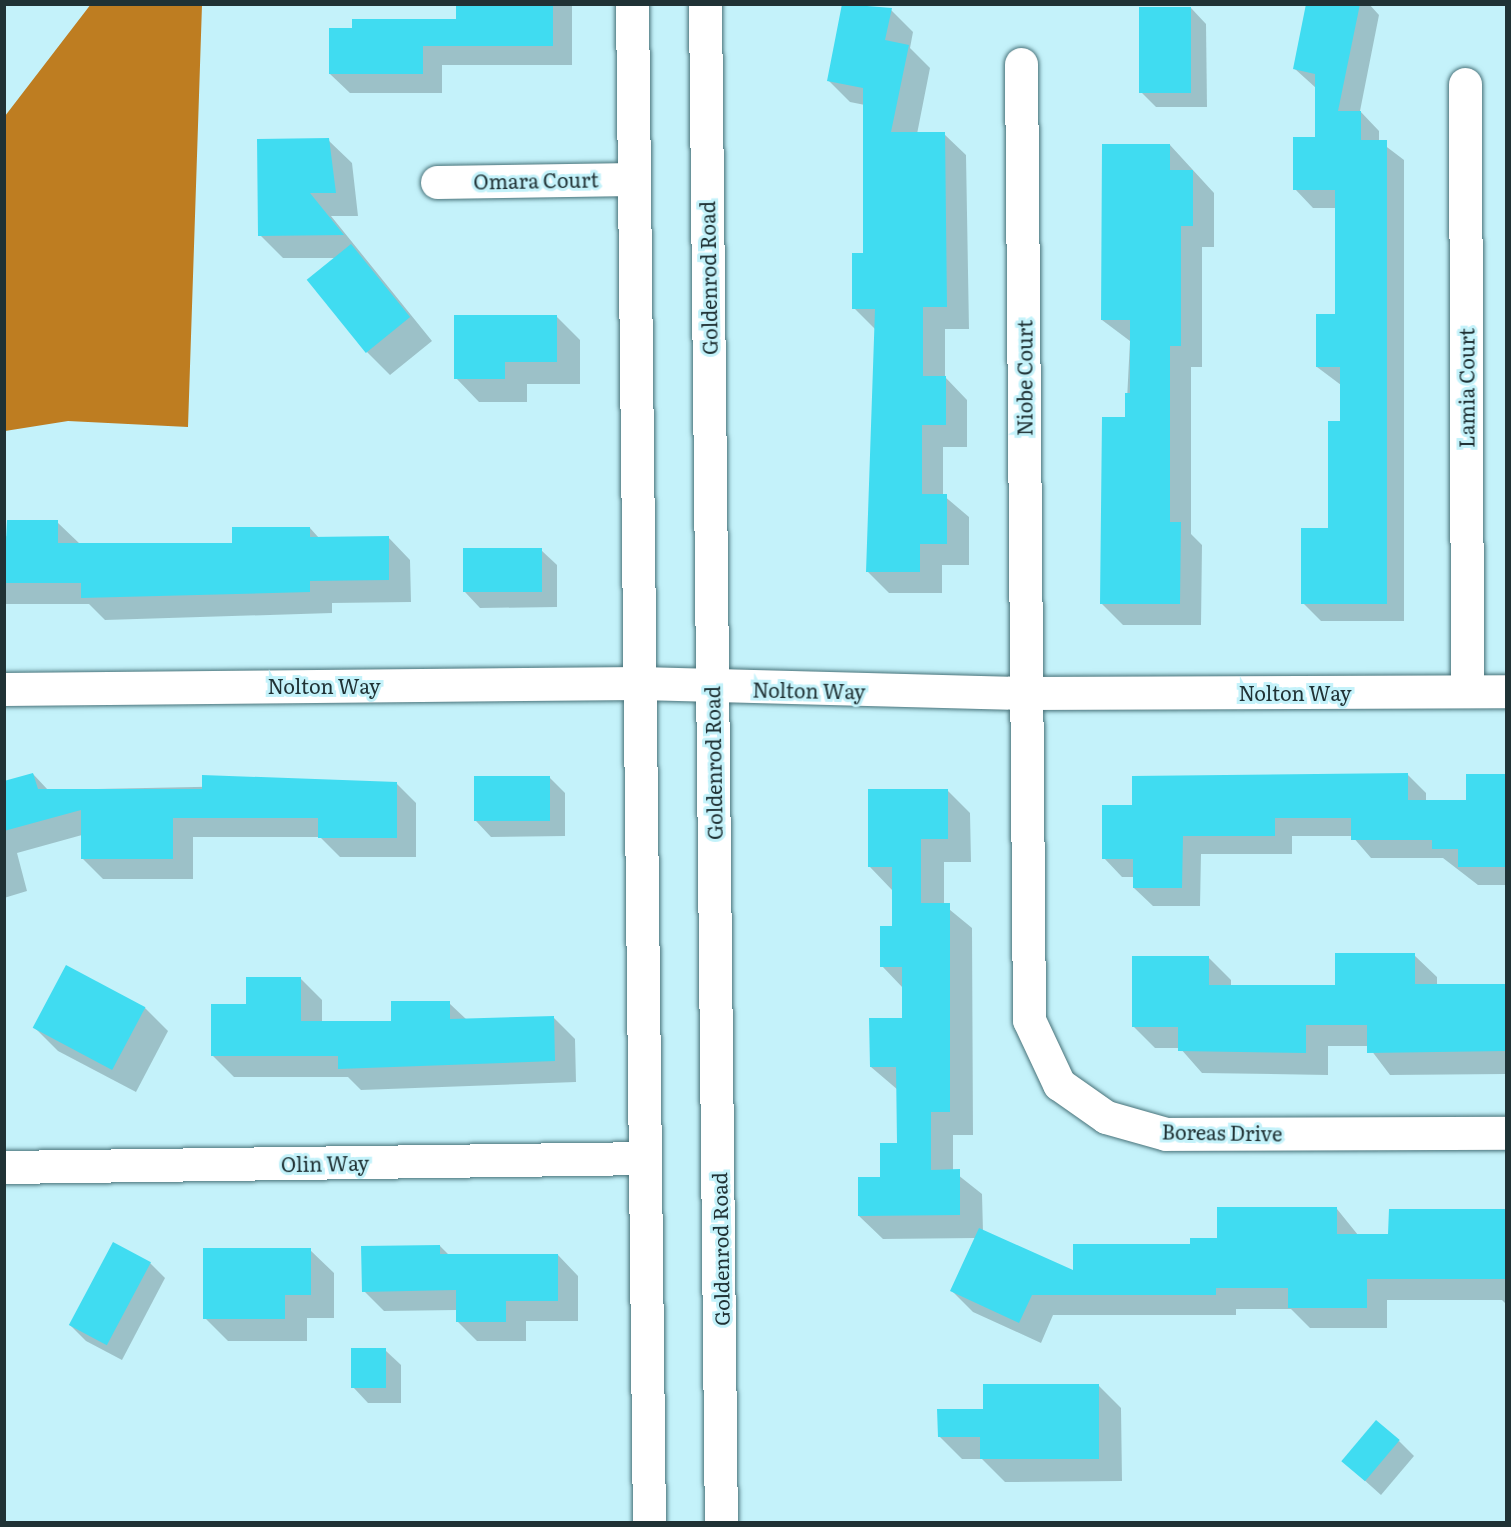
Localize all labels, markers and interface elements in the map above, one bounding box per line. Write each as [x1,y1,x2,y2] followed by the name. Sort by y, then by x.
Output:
[473,167,599,193] street label: Omara Court
[695,201,721,355] street label: Goldenrod Road
[1012,320,1036,436] street label: Niobe Court
[1454,328,1478,448] street label: Lamia Court
[267,673,381,697] street label: Nolton Way
[752,677,866,703] street label: Nolton Way
[1238,680,1352,704] street label: Nolton Way
[700,686,726,840] street label: Goldenrod Road
[1162,1119,1282,1145] street label: Boreas Drive
[281,1150,369,1176] street label: Olin Way
[707,1172,733,1326] street label: Goldenrod Road

